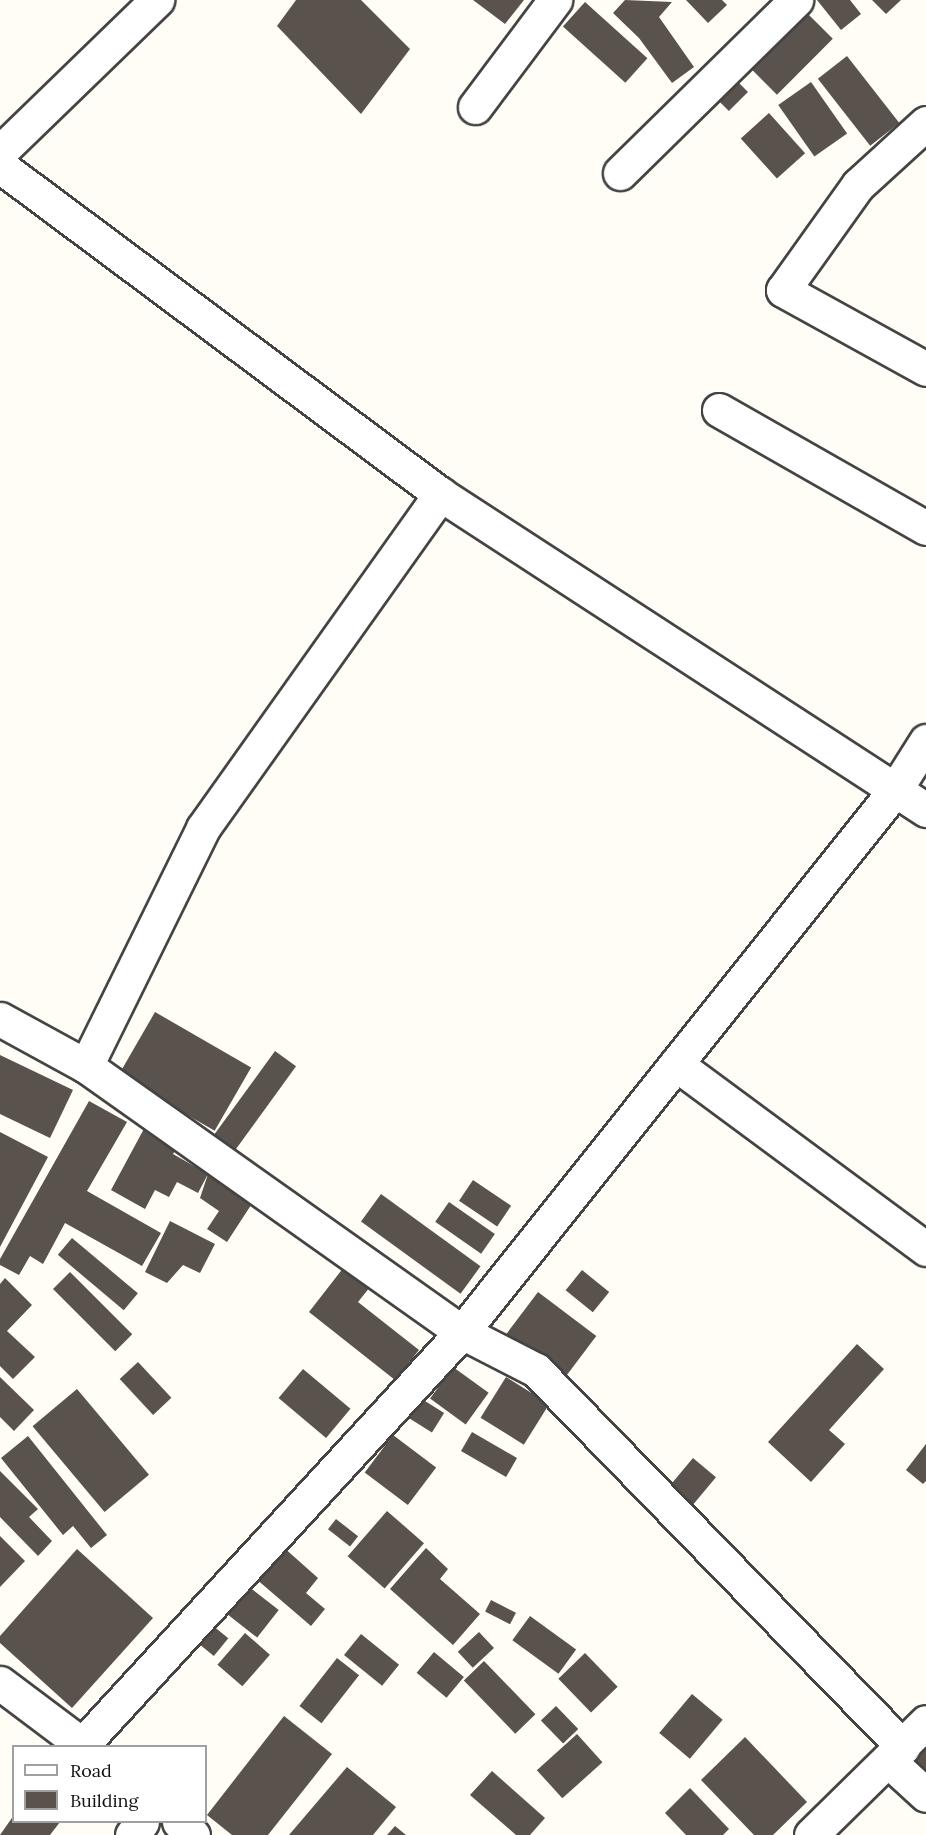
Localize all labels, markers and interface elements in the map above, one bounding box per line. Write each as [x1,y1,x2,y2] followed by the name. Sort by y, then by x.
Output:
[12,1745,207,1823] legend
[70,1759,112,1782] text: Road
[70,1789,138,1812] text: Building

